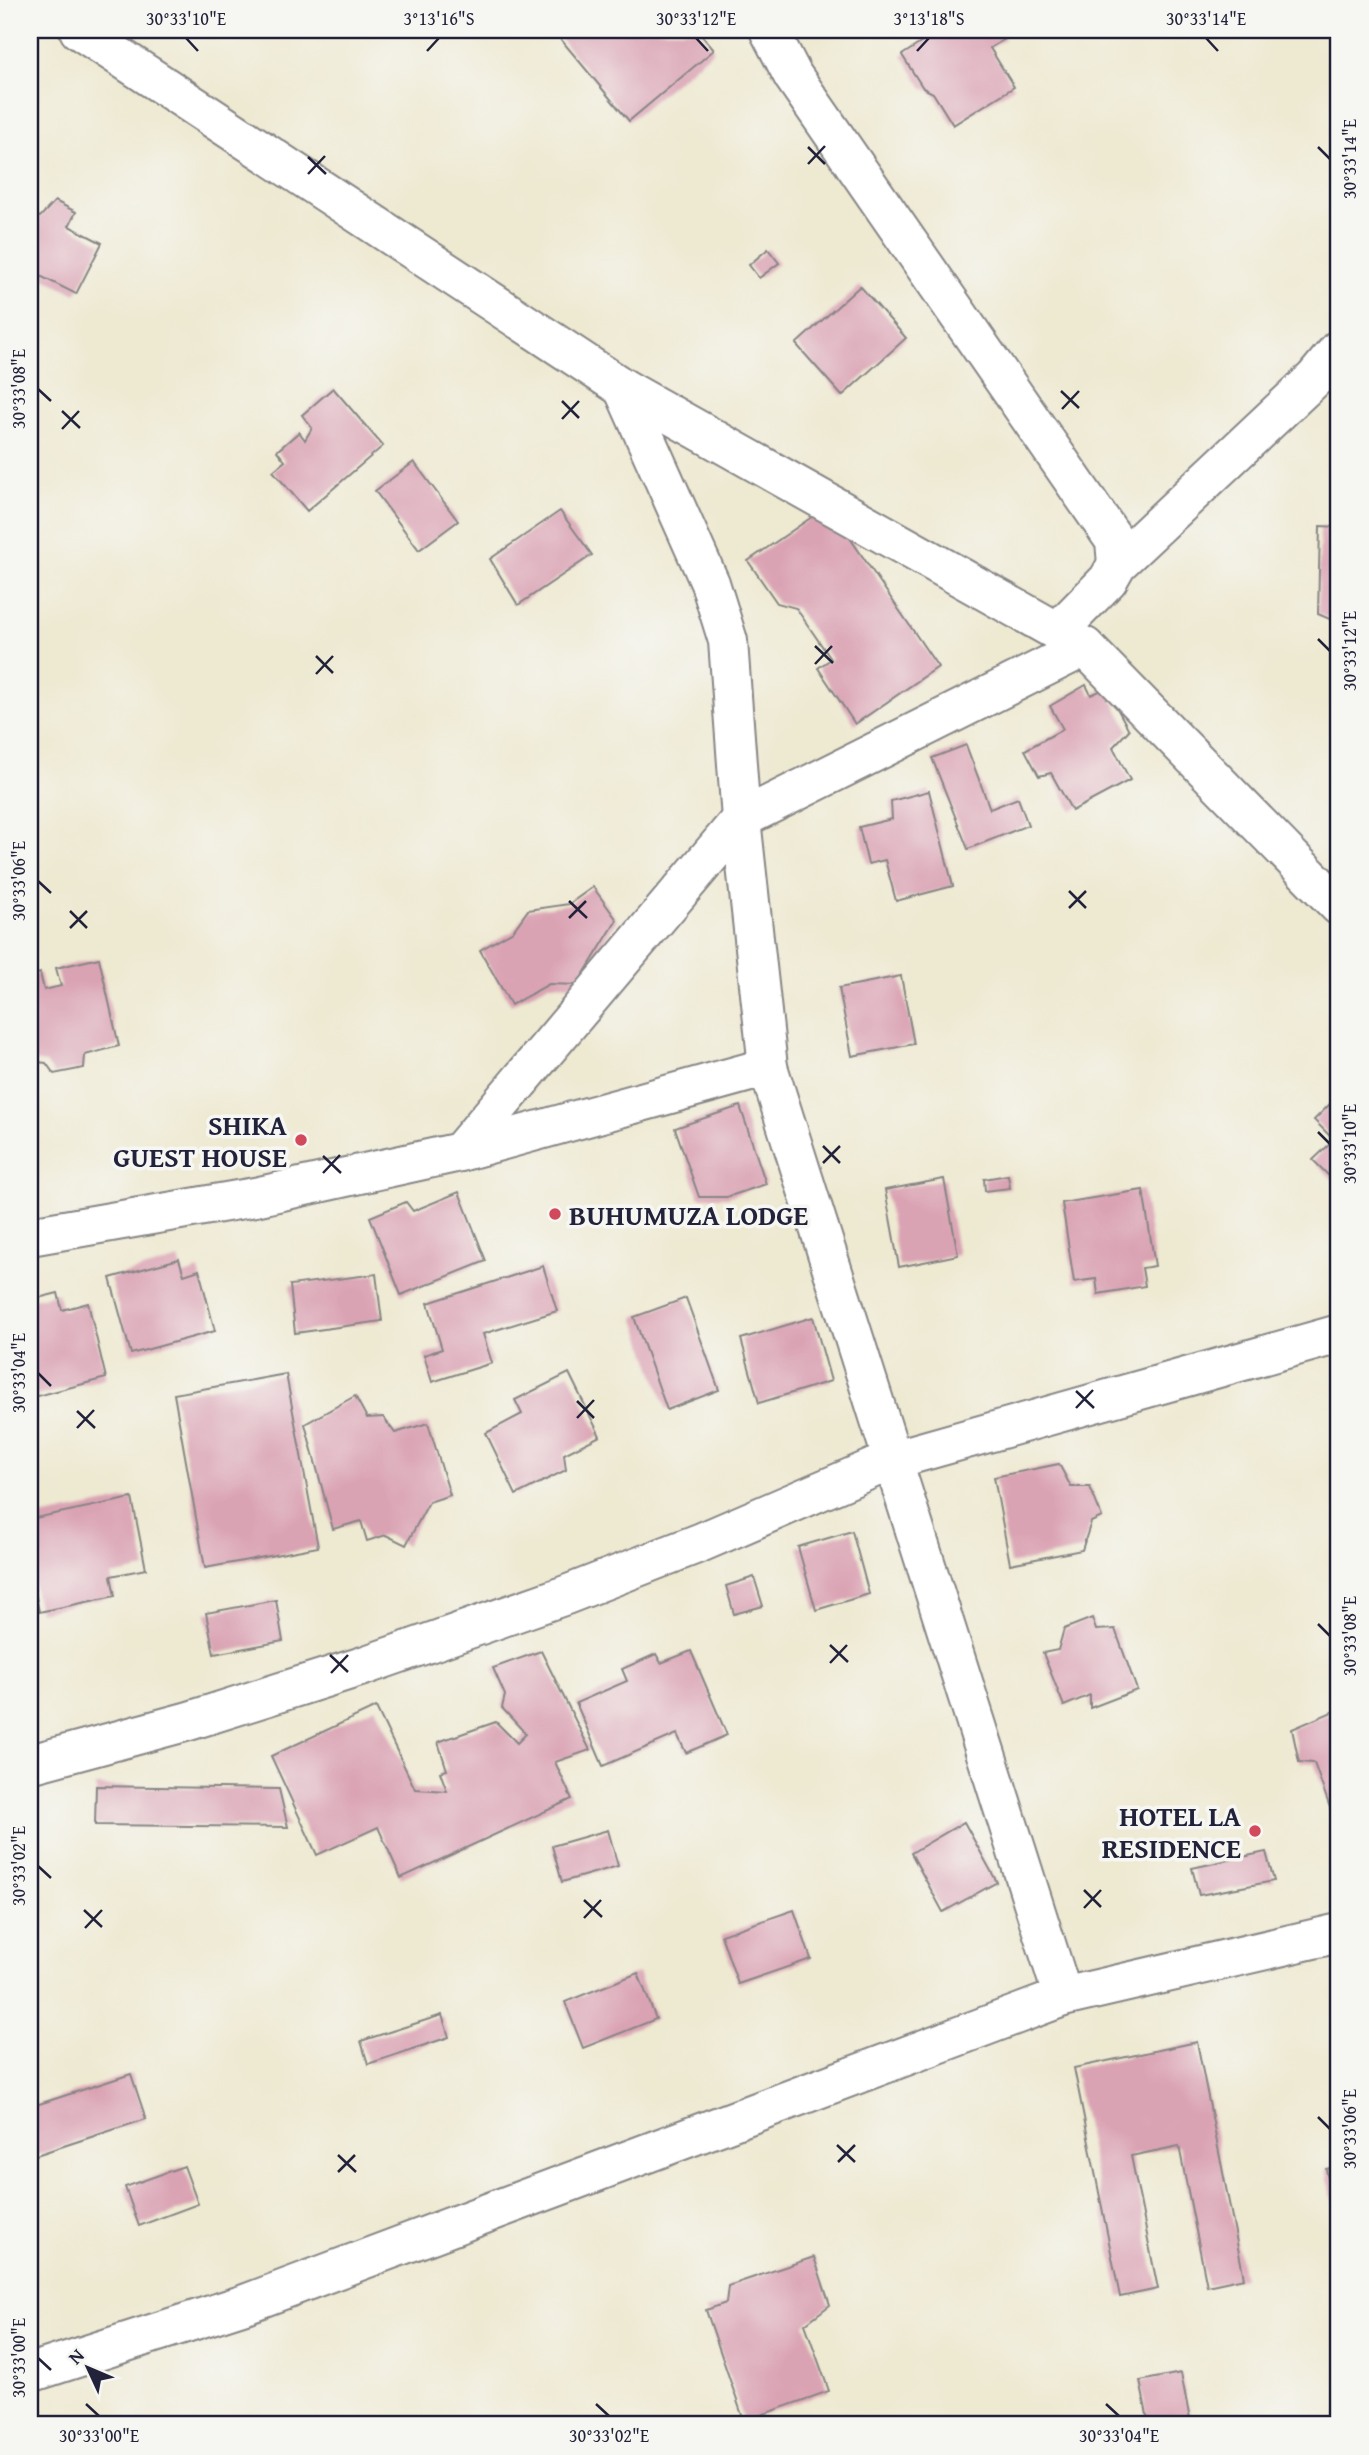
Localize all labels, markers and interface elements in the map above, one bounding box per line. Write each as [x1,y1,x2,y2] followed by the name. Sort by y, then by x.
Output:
[146,5,226,32] text: 30°33'10"E
[403,5,475,32] text: 3°13'16"S
[656,5,736,32] text: 30°33'12"E
[893,5,965,32] text: 3°13'18"S
[1166,5,1246,32] text: 30°33'14"E
[1336,119,1363,199] text: 30°33'14"E
[5,349,32,429] text: 30°33'08"E
[1336,611,1363,691] text: 30°33'12"E
[5,841,32,921] text: 30°33'06"E
[113,1104,287,1177] place label: SHIKA GUEST HOUSE
[1336,1104,1363,1184] text: 30°33'10"E
[293,1132,309,1148] marker: SHIKA GUEST HOUSE
[569,1194,808,1235] place label: BUHUMUZA LODGE
[547,1206,563,1222] marker: BUHUMUZA LODGE
[5,1333,32,1413] text: 30°33'04"E
[1336,1596,1363,1676] text: 30°33'08"E
[1102,1795,1241,1868] place label: HOTEL LA RESIDENCE
[1247,1823,1263,1839] marker: HOTEL LA RESIDENCE
[5,1826,32,1906] text: 30°33'02"E
[1336,2089,1363,2169] text: 30°33'06"E
[5,2318,32,2398] text: 30°33'00"E
[52,2332,122,2402] north arrow
[61,2342,90,2370] text: N
[59,2422,139,2449] text: 30°33'00"E
[569,2422,649,2449] text: 30°33'02"E
[1079,2422,1159,2449] text: 30°33'04"E

